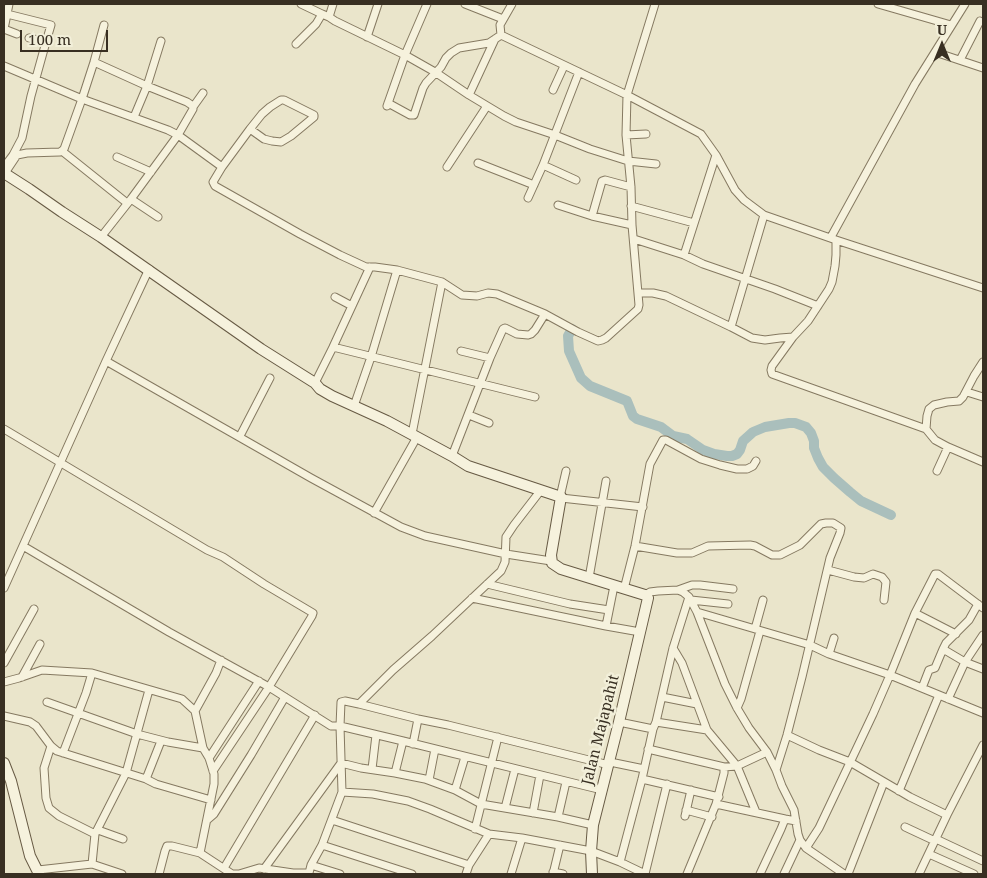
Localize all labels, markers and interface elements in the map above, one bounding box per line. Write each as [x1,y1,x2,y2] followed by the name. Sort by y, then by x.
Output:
[22,20,110,52] scale bar
[917,20,967,70] north arrow
[937,20,947,39] text: U
[28,29,71,49] text: 100 m
[579,673,623,787] street label: Jalan Majapahit

